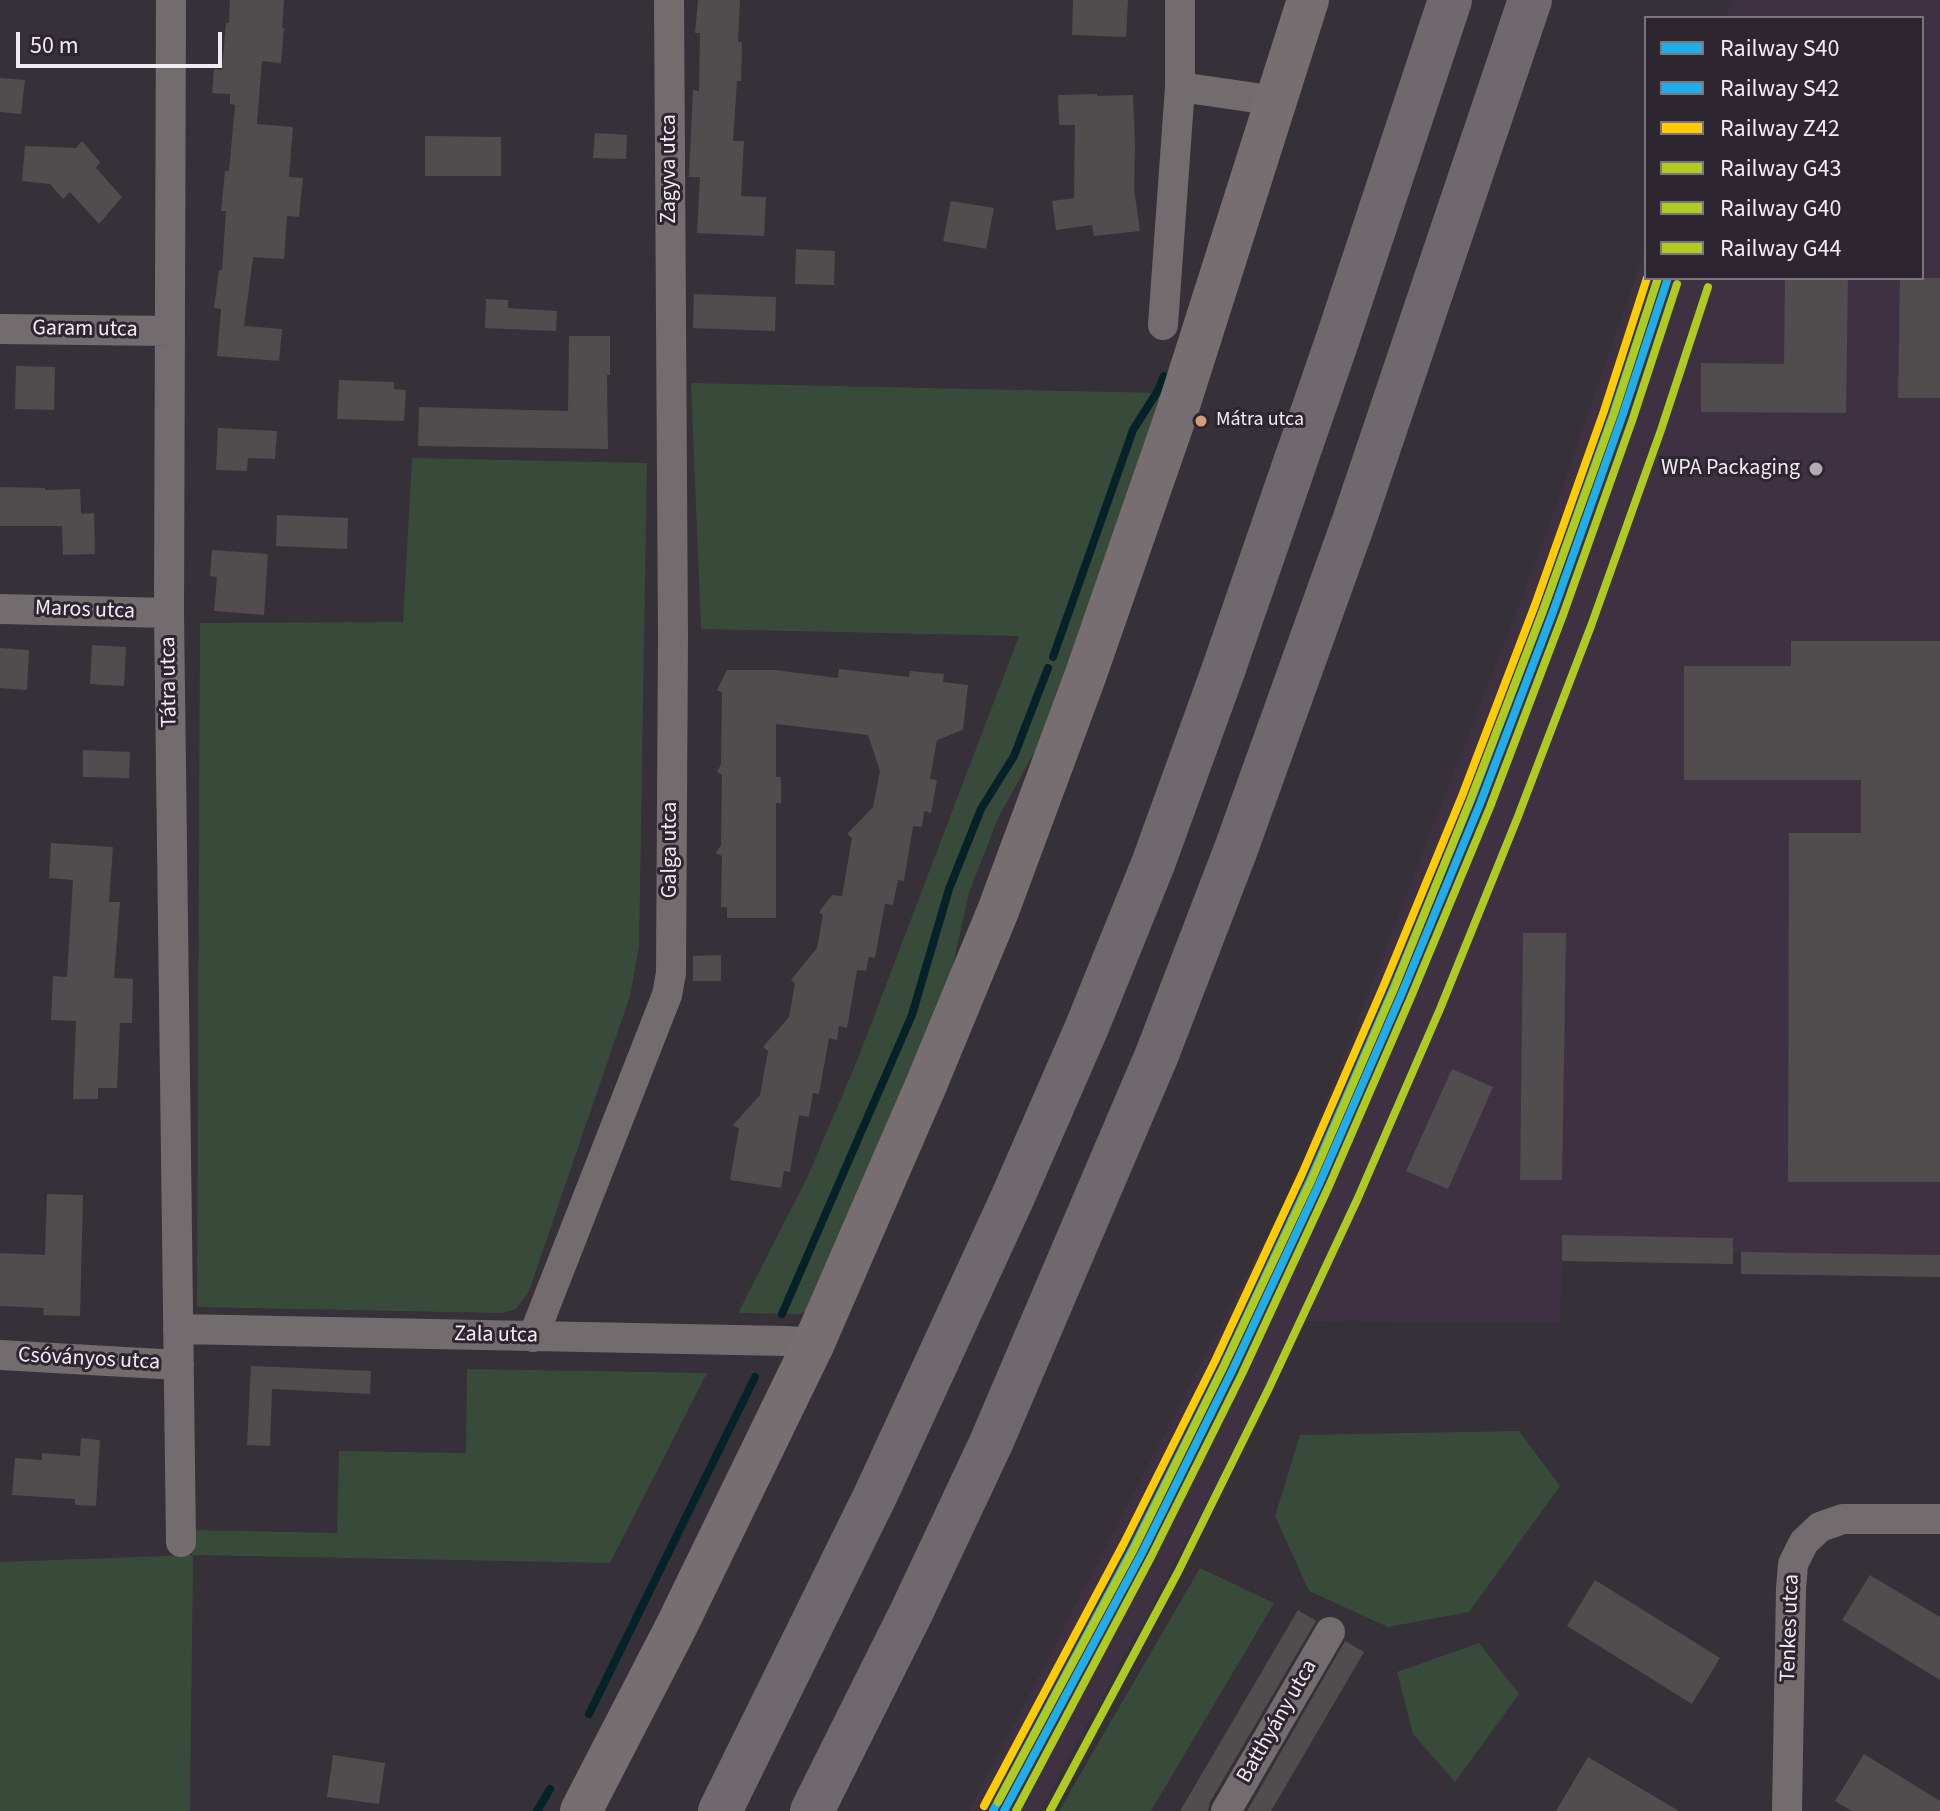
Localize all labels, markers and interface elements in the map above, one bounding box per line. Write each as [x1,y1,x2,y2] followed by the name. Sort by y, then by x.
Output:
[20,16,226,66] scale bar
[1644,16,1924,280] legend
[30,28,79,63] text: 50 m
[1720,31,1839,66] text: Railway S40
[1720,71,1839,106] text: Railway S42
[1720,111,1840,146] text: Railway Z42
[657,114,683,224] street label: Zagyva utca
[1720,151,1841,186] text: Railway G43
[1720,191,1841,226] text: Railway G40
[1720,231,1841,266] text: Railway G44
[32,316,138,344] street label: Garam utca
[1216,409,1304,433] place label: Mátra utca
[1193,413,1209,429] marker: Mátra utca
[1661,456,1800,482] place label: WPA Packaging
[1807,460,1825,478] marker: WPA Packaging
[35,596,135,626] street label: Maros utca
[156,636,184,728] street label: Tátra utca
[658,802,684,898] street label: Galga utca
[454,1322,538,1350] street label: Zala utca
[17,1343,161,1377] street label: Csóványos utca
[1776,1573,1806,1683] street label: Tenkes utca
[1232,1656,1324,1788] street label: Batthyány utca

